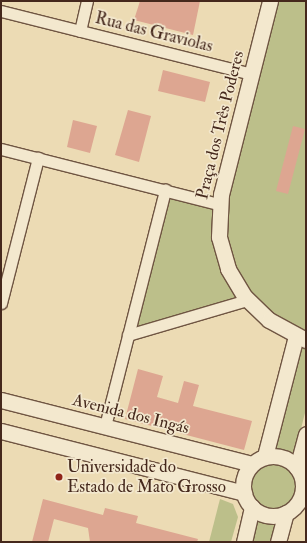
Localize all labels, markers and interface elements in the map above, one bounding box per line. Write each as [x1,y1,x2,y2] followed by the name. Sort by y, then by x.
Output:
[93,8,215,56] street label: Rua das Graviolas
[192,49,248,201] street label: Praça dos Três Poderes
[71,390,191,438] street label: Avenida dos Ingás
[67,457,226,497] place label: Universidade do Estado de Mato Grosso
[54,472,64,482] marker: Universidade do Estado de Mato Grosso

